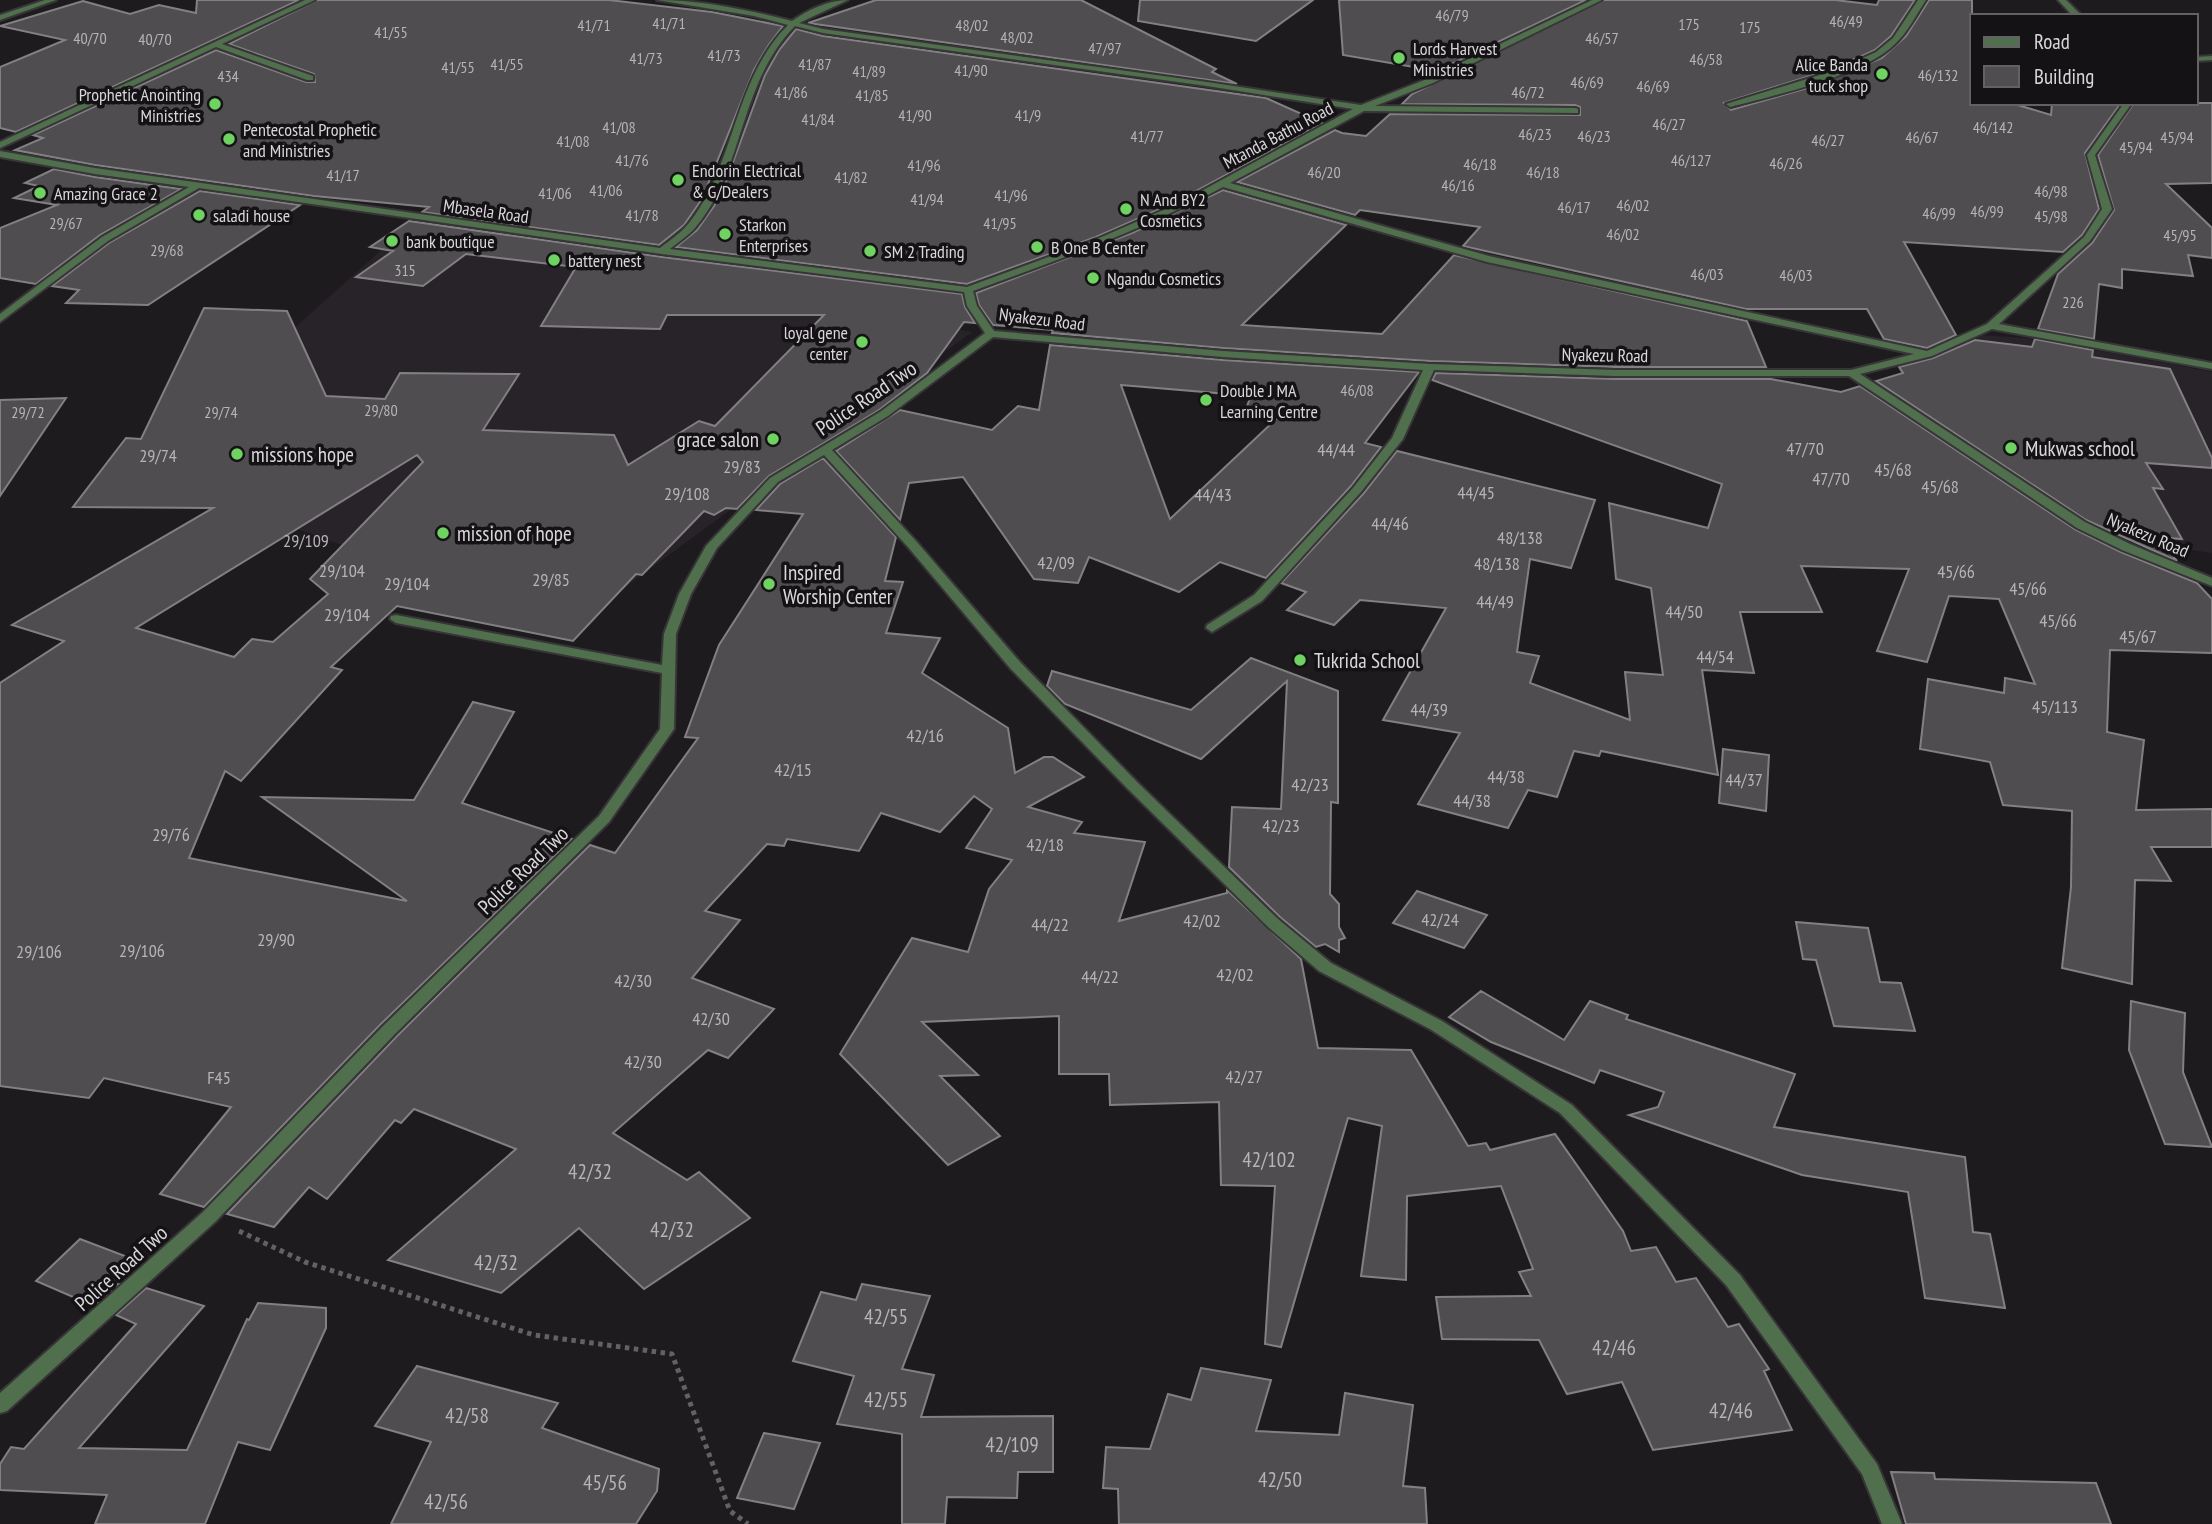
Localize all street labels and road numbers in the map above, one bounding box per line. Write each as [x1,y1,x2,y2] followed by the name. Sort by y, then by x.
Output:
[1219,96,1337,174] street label: Mtanda Bathu Road
[442,194,530,228] street label: Mbasela Road
[998,302,1086,336] street label: Nyakezu Road
[1562,343,1648,367] street label: Nyakezu Road
[810,354,922,442] street label: Police Road Two
[2104,508,2192,562] street label: Nyakezu Road
[472,820,574,920] street label: Police Road Two
[69,1219,173,1317] street label: Police Road Two

